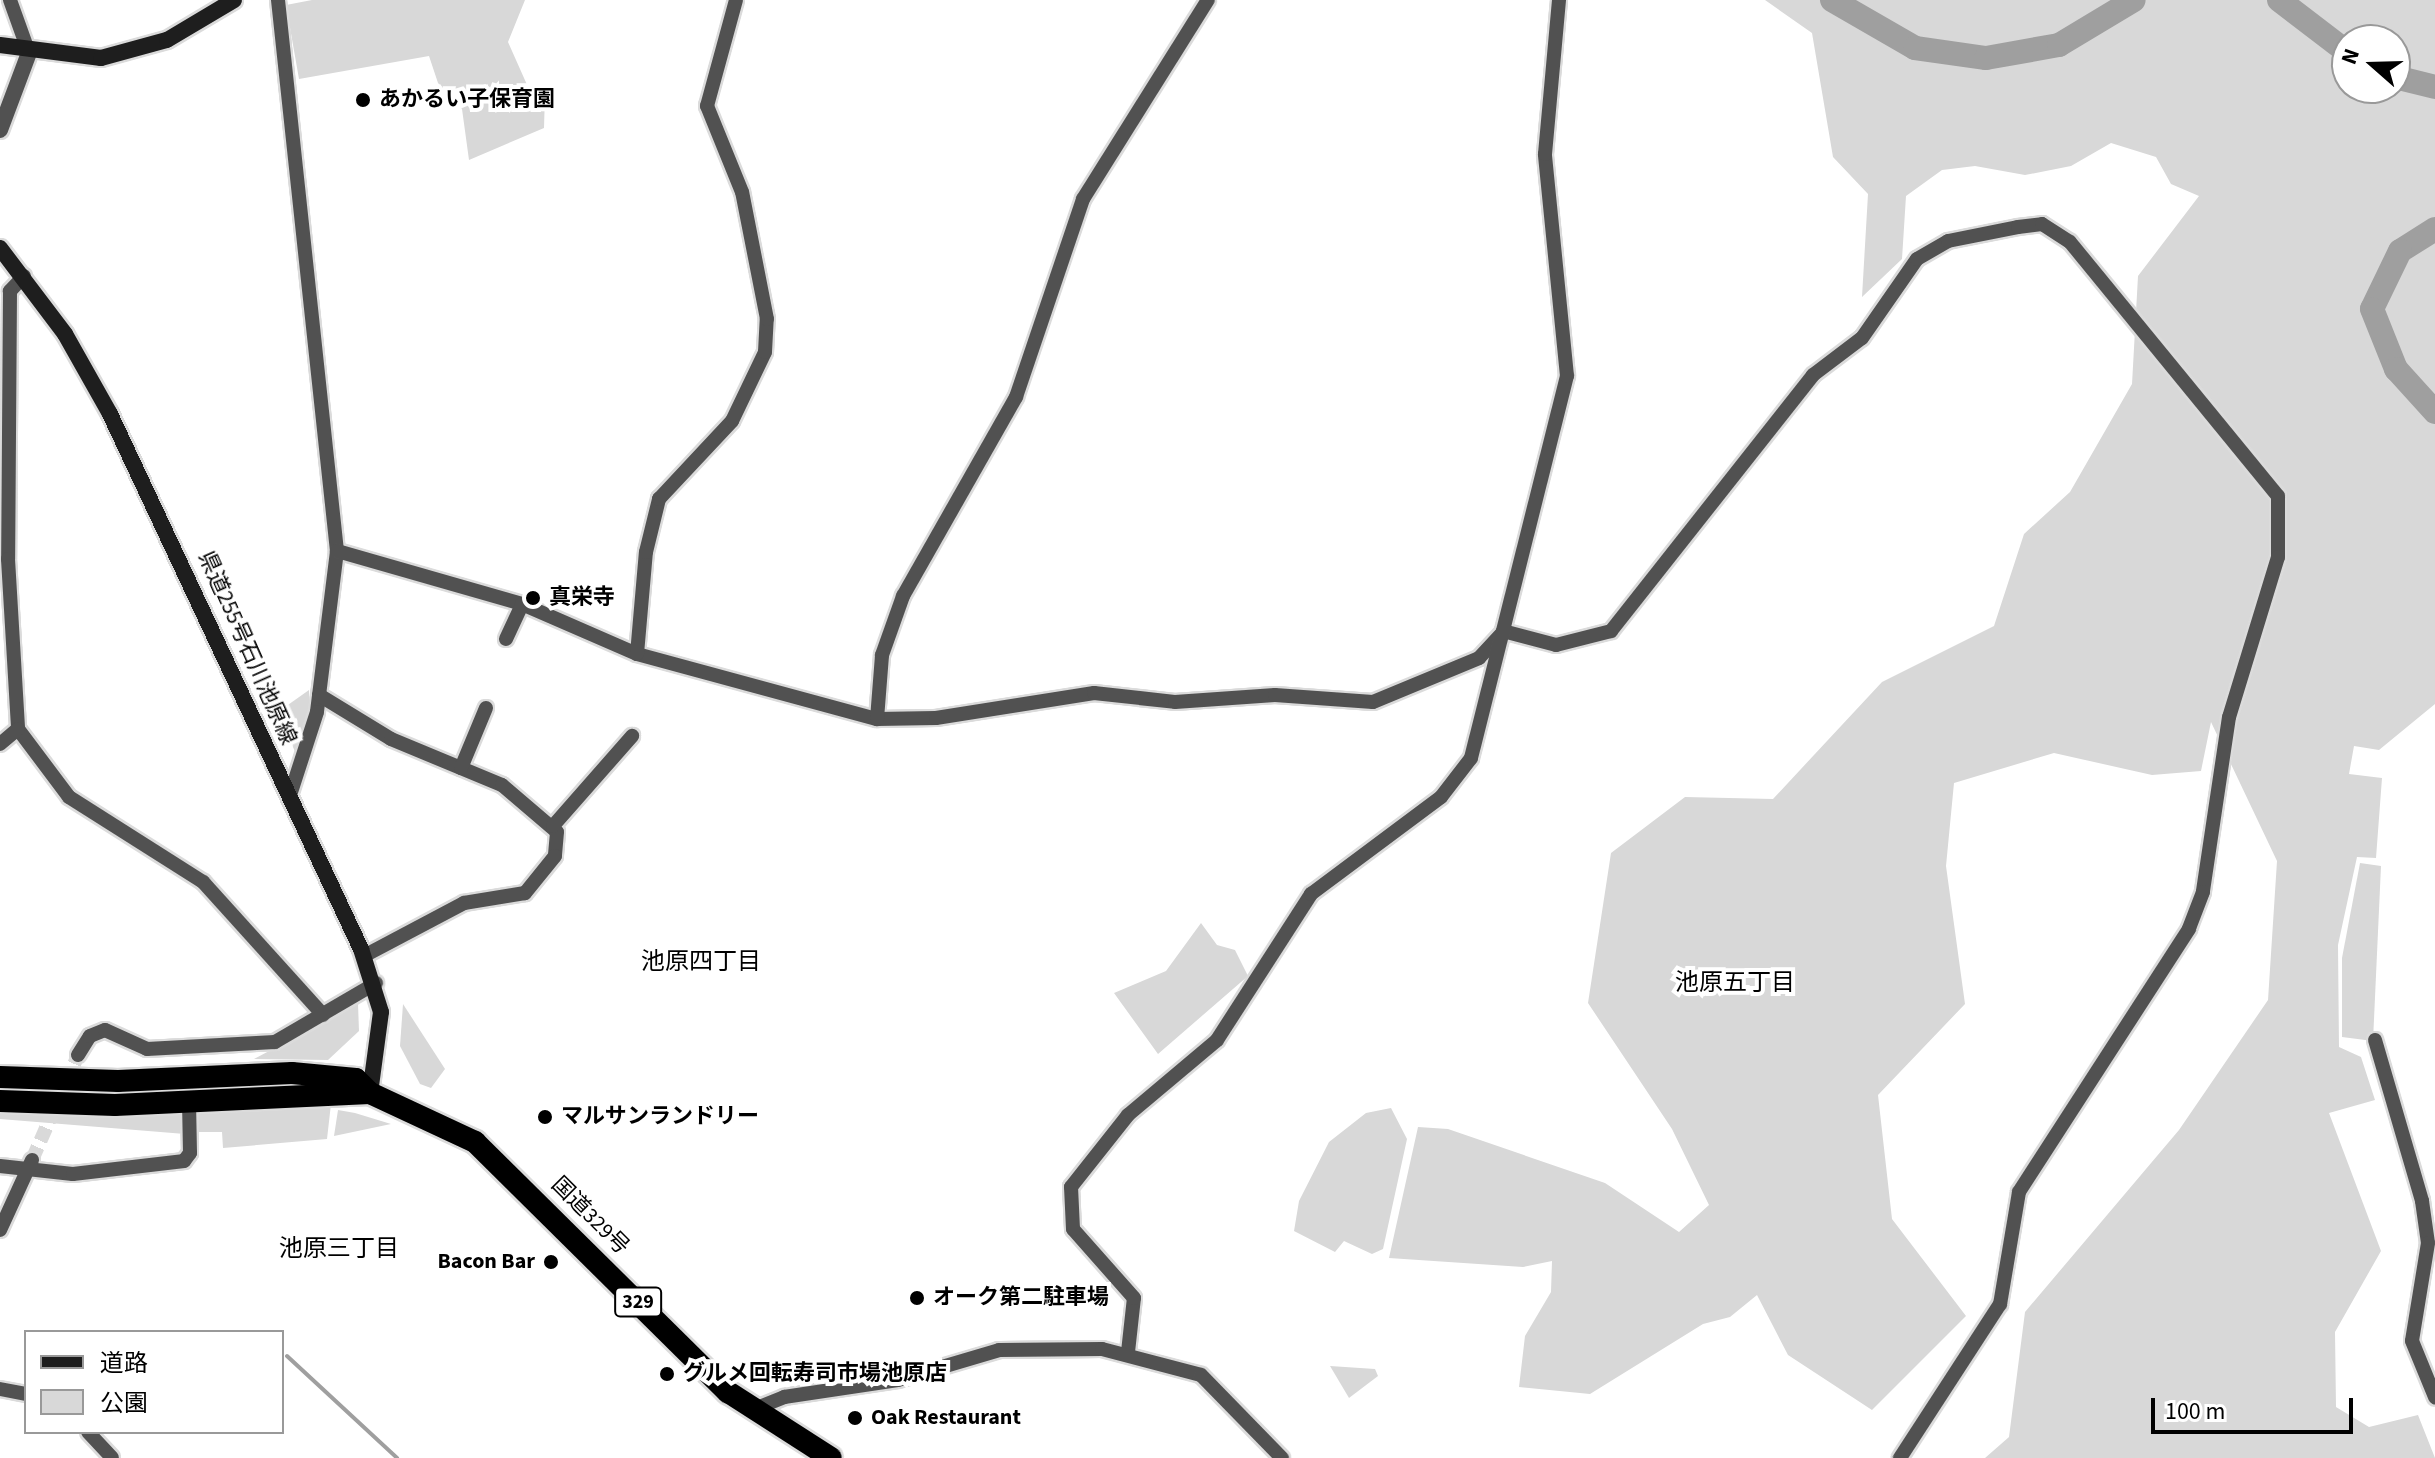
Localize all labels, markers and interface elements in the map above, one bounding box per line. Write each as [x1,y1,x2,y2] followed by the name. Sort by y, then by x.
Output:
[2331,24,2411,104] north arrow
[2333,44,2368,69] text: N
[379,87,555,113] place label: あかるい子保育園
[354,91,372,109] marker: あかるい子保育園
[192,547,302,749] street label: 県道255号石川池原線
[549,585,615,611] place label: 真栄寺
[524,589,542,607] marker: 真栄寺
[641,948,761,976] district label: 池原四丁目
[1675,969,1795,997] district label: 池原五丁目
[561,1104,759,1130] place label: マルサンランドリー
[536,1108,554,1126] marker: マルサンランドリー
[546,1172,634,1260] street label: 国道329号
[279,1235,399,1263] district label: 池原三丁目
[438,1249,535,1275] place label: Bacon Bar
[542,1253,560,1271] marker: Bacon Bar
[933,1285,1109,1311] place label: オーク第二駐車場
[614,1286,662,1318] road number: 329
[908,1289,926,1307] marker: オーク第二駐車場
[24,1330,284,1434] legend
[100,1346,148,1381] text: 道路
[683,1361,947,1387] place label: グルメ回転寿司市場池原店
[658,1365,676,1383] marker: グルメ回転寿司市場池原店
[2155,1382,2357,1432] scale bar
[100,1386,148,1421] text: 公園
[2165,1394,2225,1429] text: 100 m
[871,1405,1021,1431] place label: Oak Restaurant
[846,1409,864,1427] marker: Oak Restaurant

